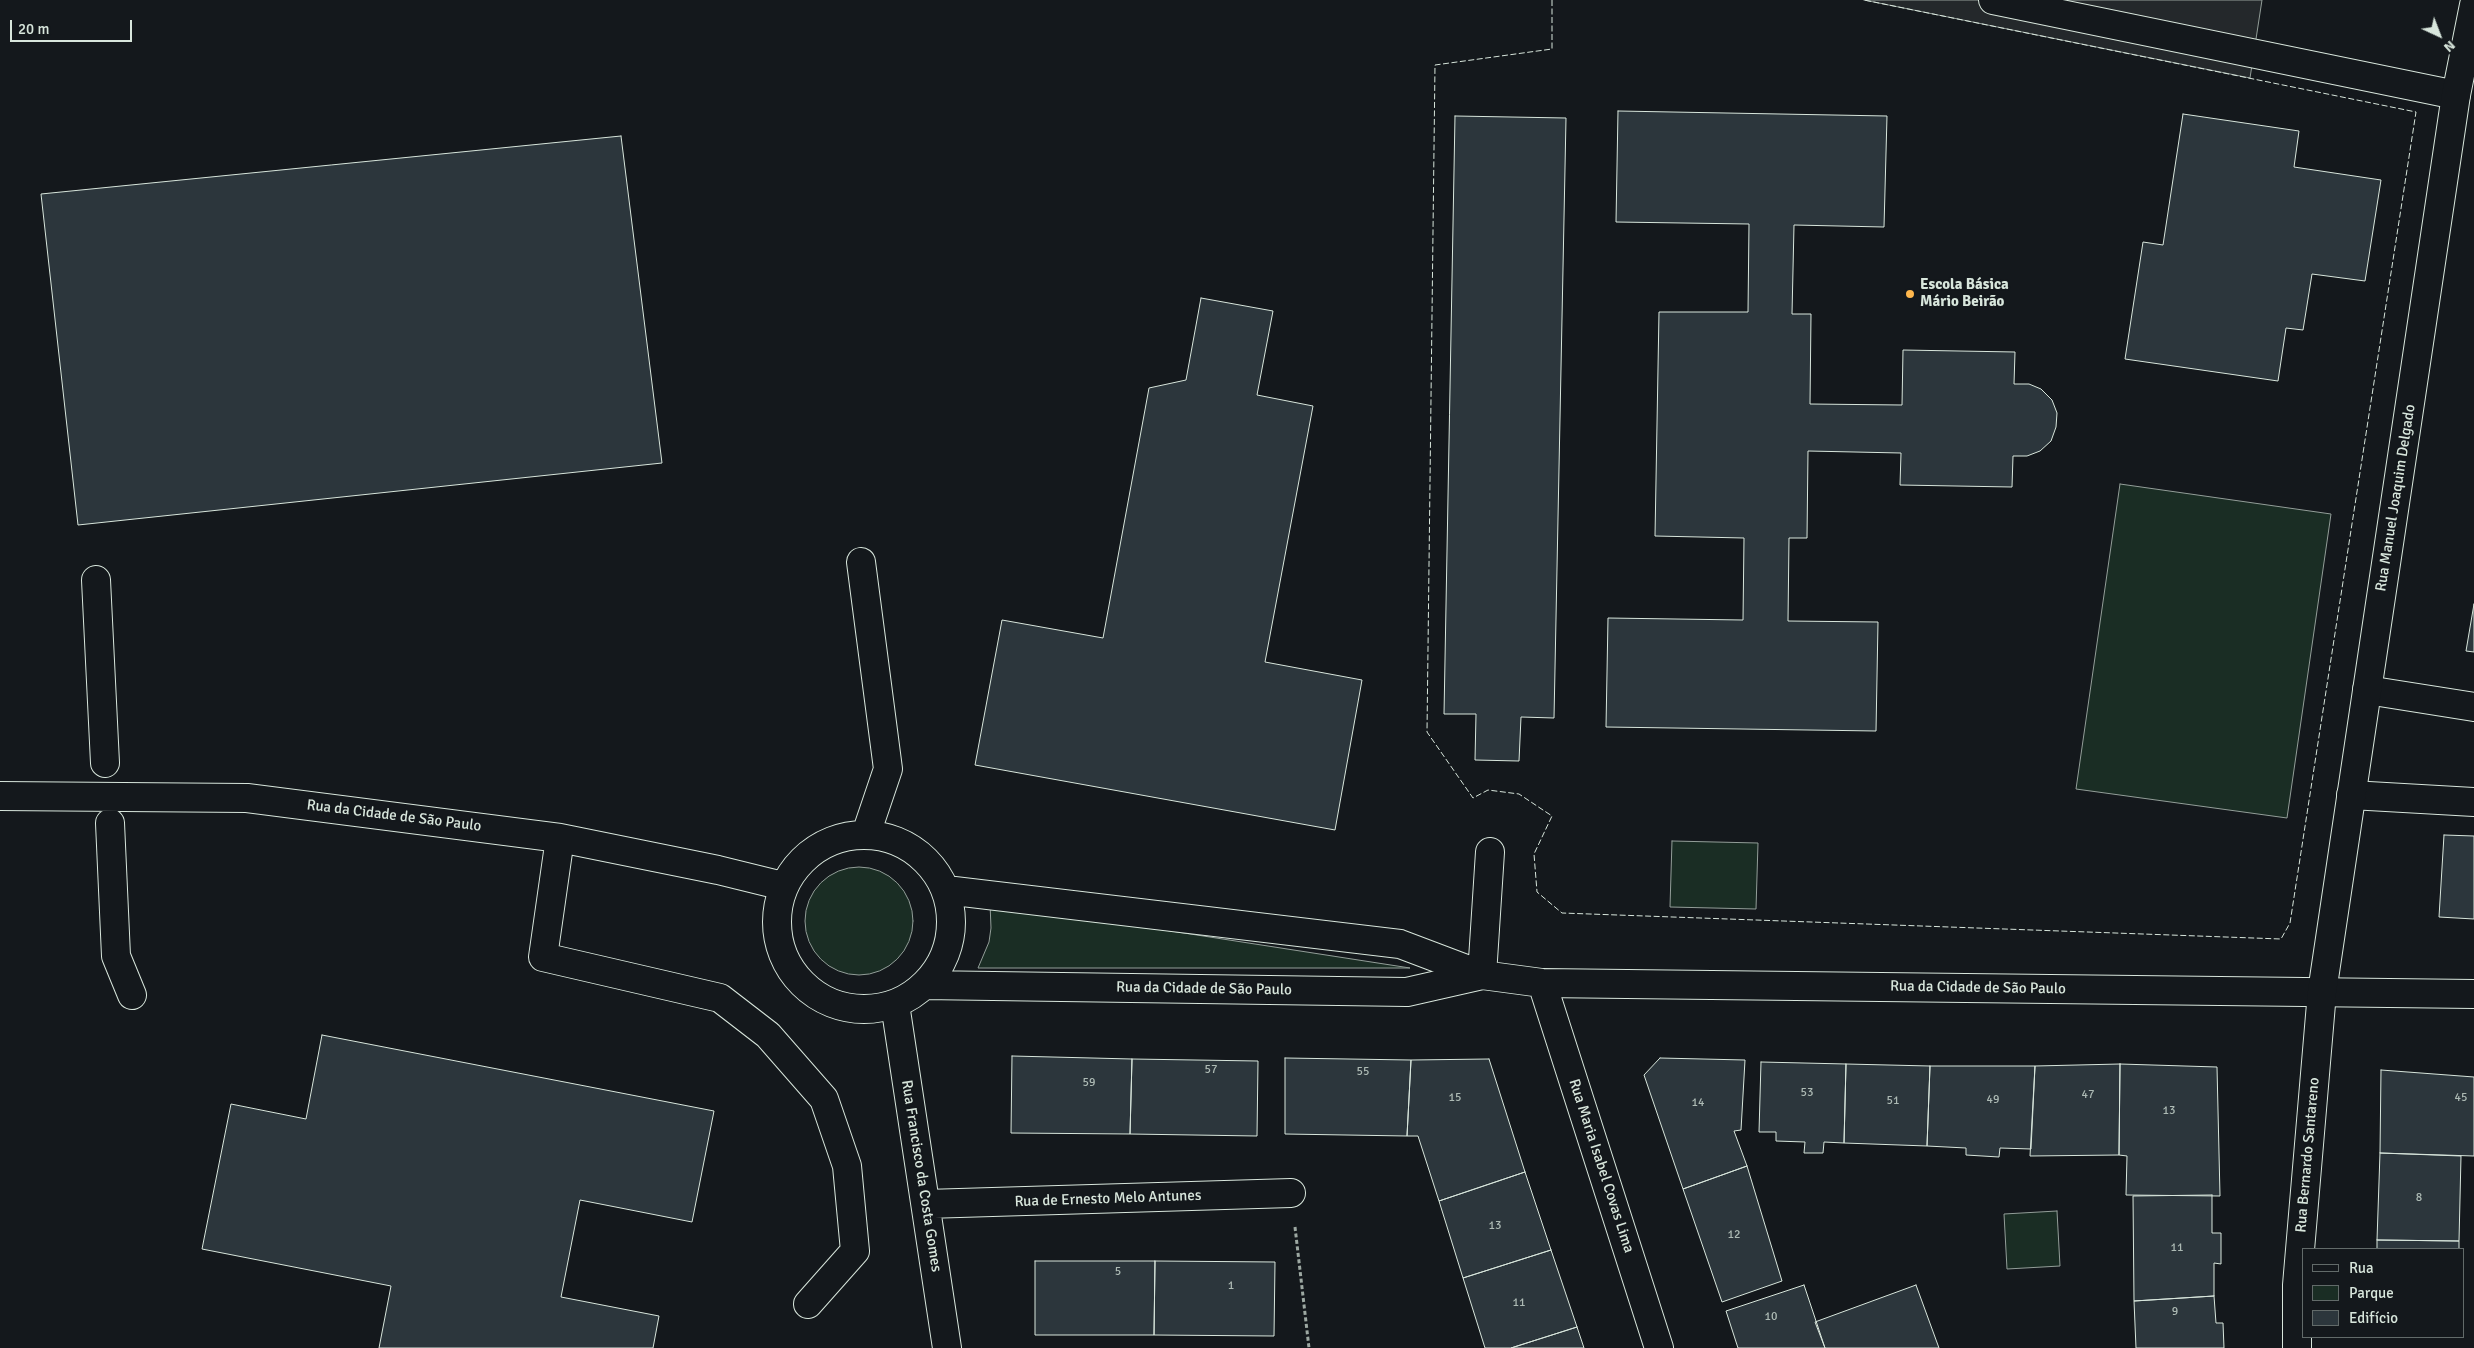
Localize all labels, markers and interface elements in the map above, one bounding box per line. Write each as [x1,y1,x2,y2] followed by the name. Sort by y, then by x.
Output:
[12,10,135,42] scale bar
[2414,10,2464,60] north arrow
[18,20,49,38] text: 20 m
[2440,37,2459,56] text: N
[1920,276,2009,311] place label: Escola Básica Mário Beirão
[1904,288,1916,300] marker: Escola Básica Mário Beirão
[2372,403,2420,593] street label: Rua Manuel Joaquim Delgado
[306,796,482,836] street label: Rua da Cidade de São Paulo
[1890,977,2066,999] street label: Rua da Cidade de São Paulo
[1116,978,1292,1000] street label: Rua da Cidade de São Paulo
[1205,1063,1217,1077] house number: 57
[1357,1065,1369,1079] house number: 55
[1083,1076,1095,1090] house number: 59
[1564,1077,1638,1255] street label: Rua Maria Isabel Covas Lima
[2292,1077,2324,1233] street label: Rua Bernardo Santareno
[897,1079,945,1273] street label: Rua Francisco da Costa Gomes
[1801,1086,1813,1100] house number: 53
[2082,1088,2094,1102] house number: 47
[1449,1091,1461,1105] house number: 15
[2455,1091,2467,1105] house number: 45
[1987,1093,1999,1107] house number: 49
[1887,1094,1899,1108] house number: 51
[1692,1096,1704,1110] house number: 14
[2163,1104,2175,1118] house number: 13
[1014,1187,1202,1211] street label: Rua de Ernesto Melo Antunes
[2416,1191,2422,1205] house number: 8
[1489,1219,1501,1233] house number: 13
[1728,1228,1740,1242] house number: 12
[2171,1241,2183,1255] house number: 11
[2302,1248,2464,1338] legend
[2349,1259,2374,1277] text: Rua
[1115,1265,1121,1279] house number: 5
[1228,1279,1234,1293] house number: 1
[2349,1284,2394,1302] text: Parque
[1513,1296,1525,1310] house number: 11
[2172,1305,2178,1319] house number: 9
[2349,1309,2398,1327] text: Edifício
[1765,1310,1777,1324] house number: 10

